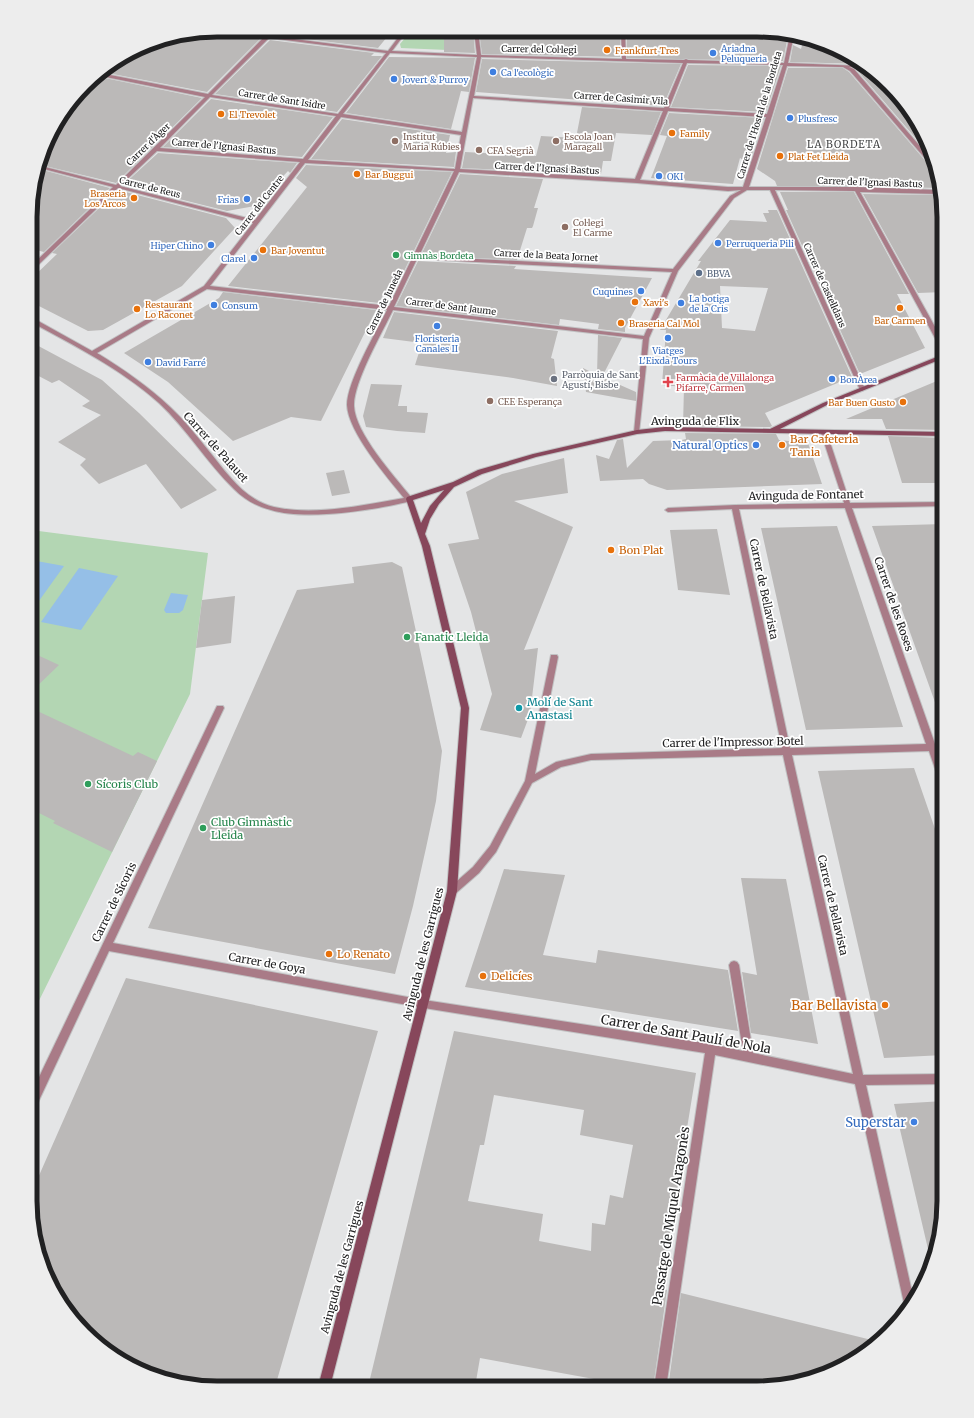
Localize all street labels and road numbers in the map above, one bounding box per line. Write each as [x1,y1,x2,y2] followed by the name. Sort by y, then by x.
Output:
[501,43,577,55] street label: Carrer del Col·legi
[734,50,784,180] street label: Carrer de l'Hostal de la Bordeta
[238,87,327,111] street label: Carrer de Sant Isidre
[574,89,669,107] street label: Carrer de Casimir Vila
[123,120,172,168] street label: Carrer d'Àger
[171,136,277,156] street label: Carrer de l'Ignasi Bastus
[494,160,600,176] street label: Carrer de l'Ignasi Bastus
[232,173,286,237] street label: Carrer del Centre
[118,174,182,200] street label: Carrer de Reus
[817,175,923,189] street label: Carrer de l'Ignasi Bastus
[801,241,849,330] street label: Carrer de Castelldans
[494,247,599,263] street label: Carrer de la Beata Jornet
[363,267,405,337] street label: Carrer de Juneda
[405,295,497,317] street label: Carrer de Sant Jaume
[181,409,252,486] street label: Carrer de Palauet
[650,414,740,428] street label: Avinguda de Flix
[747,487,864,503] street label: Avinguda de Fontanet
[746,537,782,641] street label: Carrer de Bellavista
[871,555,917,653] street label: Carrer de les Roses
[662,734,804,750] street label: Carrer de l'Impressor Botel
[815,853,851,957] street label: Carrer de Bellavista
[89,860,139,944] street label: Carrer de Sícoris
[399,886,446,1023] street label: Avinguda de les Garrigues
[227,949,307,977] street label: Carrer de Goya
[600,1011,773,1057] street label: Carrer de Sant Paulí de Nola
[648,1125,694,1307] street label: Passatge de Miquel Aragonès
[317,1199,367,1336] street label: Avinguda de les Garrigues

